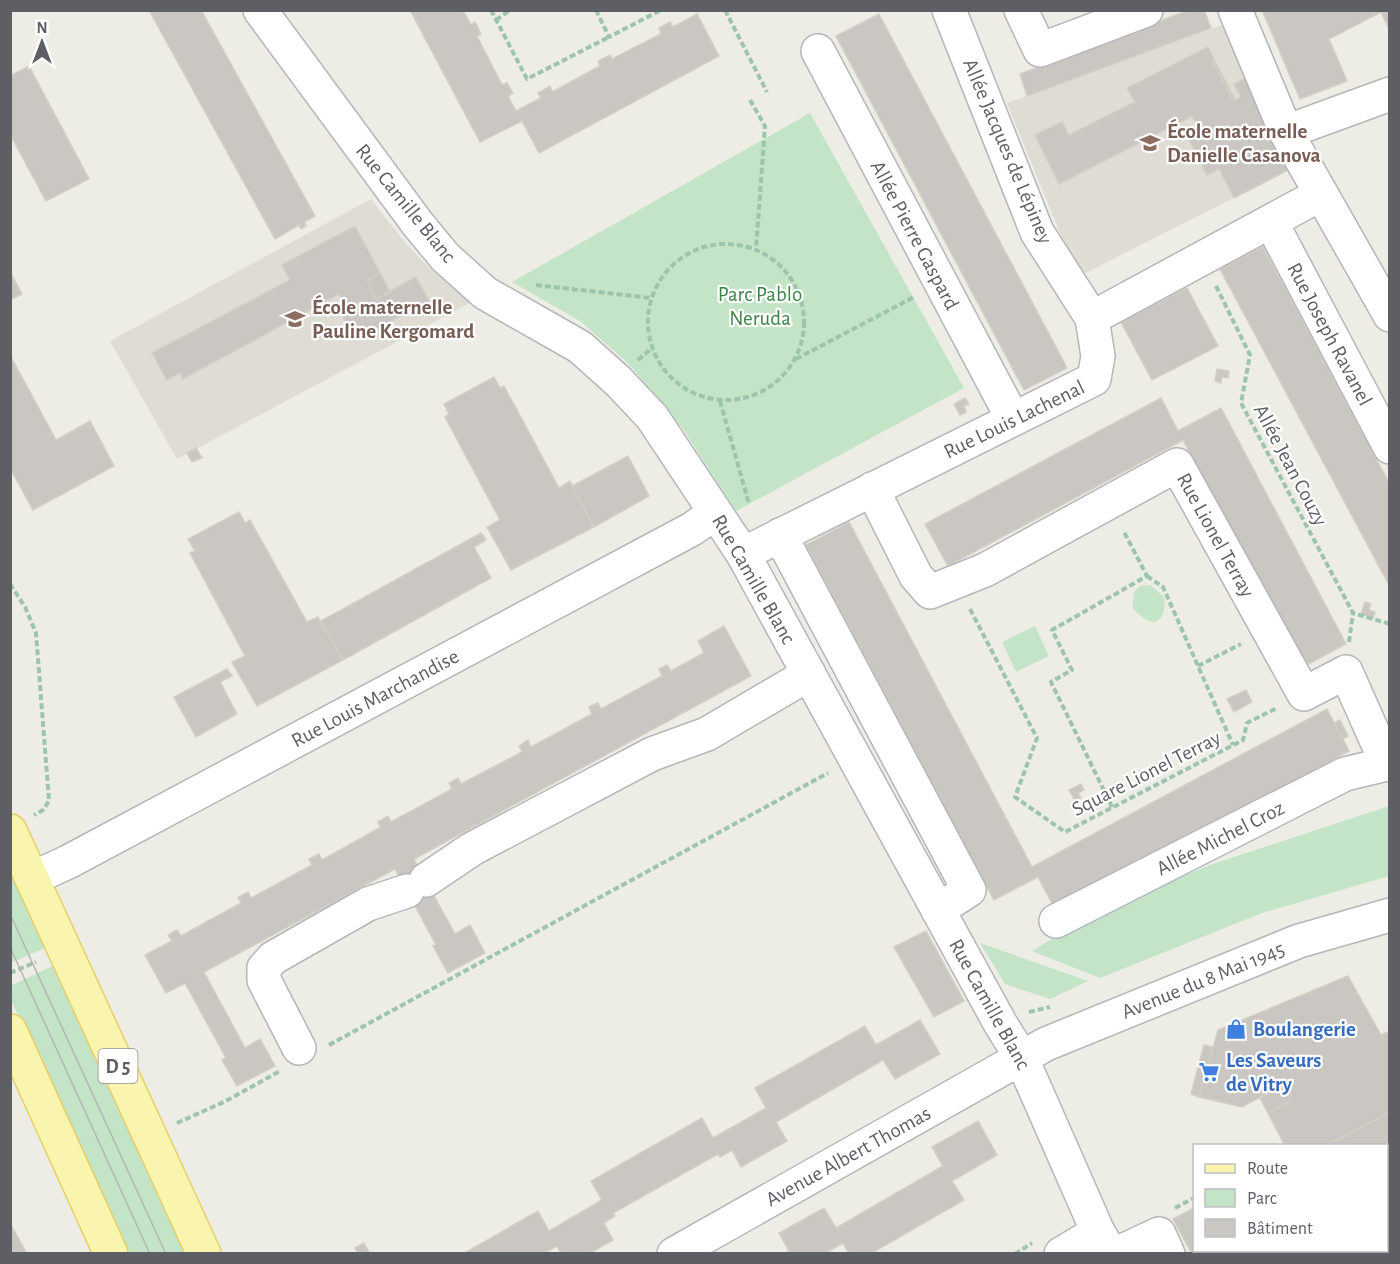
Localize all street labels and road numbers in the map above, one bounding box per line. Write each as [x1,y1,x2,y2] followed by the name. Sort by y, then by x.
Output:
[959,56,1056,247] street label: Allée Jacques de Lépiney
[352,140,460,267] street label: Rue Camille Blanc
[866,157,963,313] street label: Allée Pierre Gaspard
[1283,259,1376,409] street label: Rue Joseph Ravanel
[941,376,1088,463] street label: Rue Louis Lachenal
[1250,401,1331,529] street label: Allée Jean Couzy
[1173,470,1258,601] street label: Rue Lionel Terray
[708,511,799,648] street label: Rue Camille Blanc
[288,645,462,751] street label: Rue Louis Marchandise
[1069,727,1224,820] street label: Square Lionel Terray
[1153,797,1287,880] street label: Allée Michel Croz
[945,935,1034,1073] street label: Rue Camille Blanc
[1119,938,1288,1023] street label: Avenue du 8 Mai 1945
[98,1049,138,1083] road number: D 5
[762,1102,934,1210] street label: Avenue Albert Thomas

